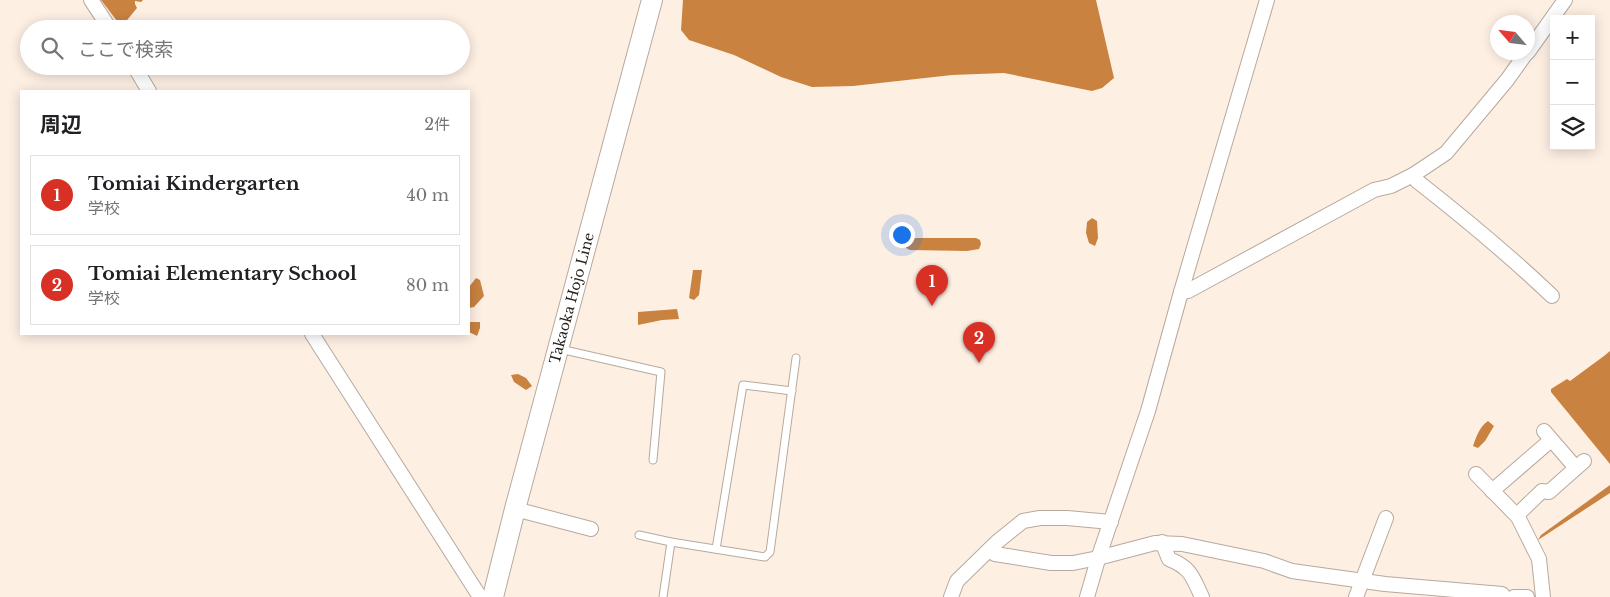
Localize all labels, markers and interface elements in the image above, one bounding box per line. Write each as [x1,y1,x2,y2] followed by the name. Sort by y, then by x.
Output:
[1490,15,1535,60] north arrow
[1550,15,1595,150] map controls
[1550,15,1595,60] button: +
[20,20,470,75] search box
[38,34,66,62] icon: search
[78,38,173,61] text: ここで検索
[1550,60,1595,105] button: −
[1550,105,1595,150] button: layers
[40,112,82,138] text: 周辺
[424,114,450,134] text: 2件
[88,172,300,195] text: Tomiai Kindergarten
[54,185,60,205] text: 1
[406,185,449,205] text: 40 m
[88,198,120,218] text: 学校
[889,222,915,248] your location
[545,231,598,366] street label: Takaoka Hojo Line
[88,262,357,285] text: Tomiai Elementary School
[916,265,948,306] pin: 1
[52,275,62,295] text: 2
[406,275,449,295] text: 80 m
[88,288,120,308] text: 学校
[963,322,995,363] pin: 2

